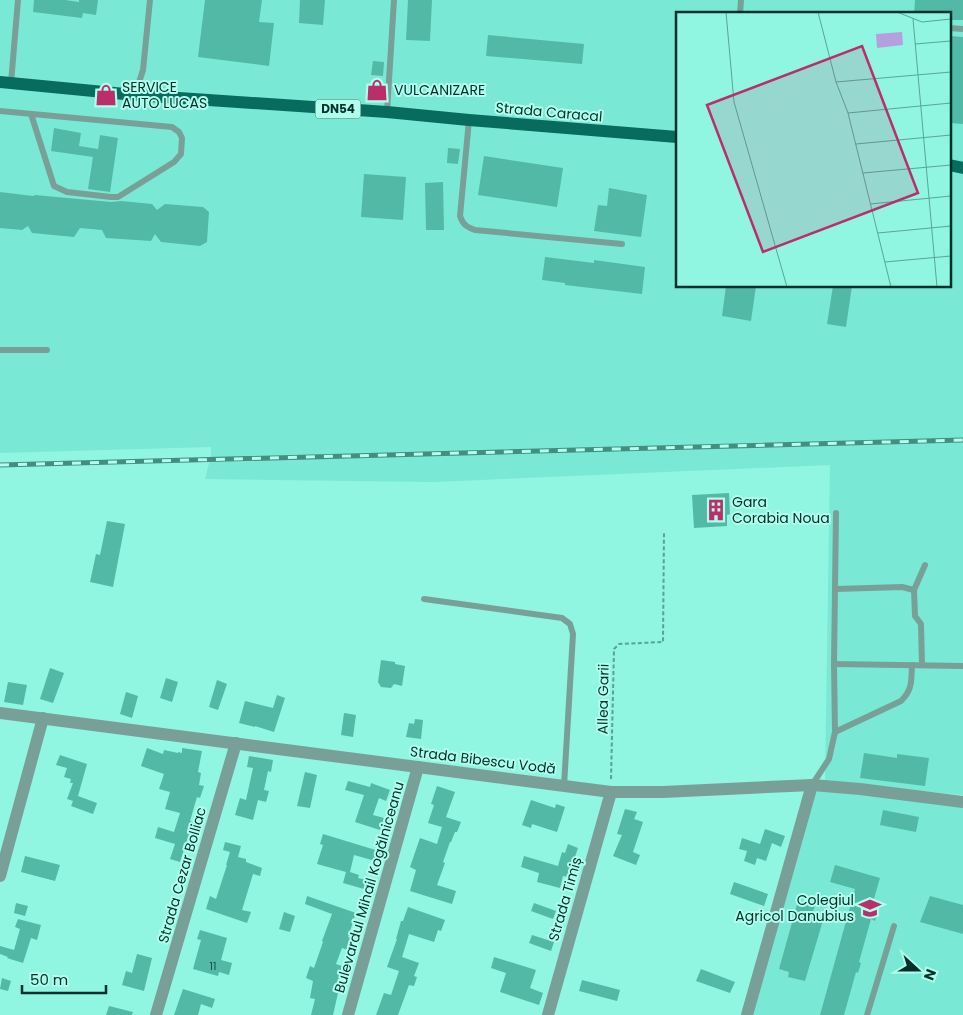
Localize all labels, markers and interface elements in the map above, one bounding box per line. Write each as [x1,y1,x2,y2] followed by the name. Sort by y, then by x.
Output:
[676,12,950,288] inset map
[122,77,207,113] place label: SERVICE AUTO LUCAS
[364,77,390,103] shop icon: VULCANIZARE
[394,80,485,100] place label: VULCANIZARE
[93,82,119,108] shop icon: SERVICE AUTO LUCAS
[495,97,603,127] street label: Strada Caracal
[316,100,360,118] road number: DN54
[732,492,830,528] place label: Gara Corabia Noua
[703,497,729,523] building icon: Gara Corabia Noua
[592,663,614,735] street label: Allea Garii
[409,741,557,779] street label: Strada Bibescu Vodă
[329,779,409,995] street label: Bulevardul Mihail Kogălniceanu
[153,805,211,945] street label: Strada Cezar Bolliac
[543,854,587,944] street label: Strada Timiș
[735,890,854,926] place label: Colegiul Agricol Danubius
[857,895,883,921] school or university icon: Colegiul Agricol Danubius
[893,945,943,995] north arrow
[209,958,217,974] house number: 11
[22,962,106,994] scale bar
[919,966,941,983] text: N
[30,969,68,990] text: 50 m

